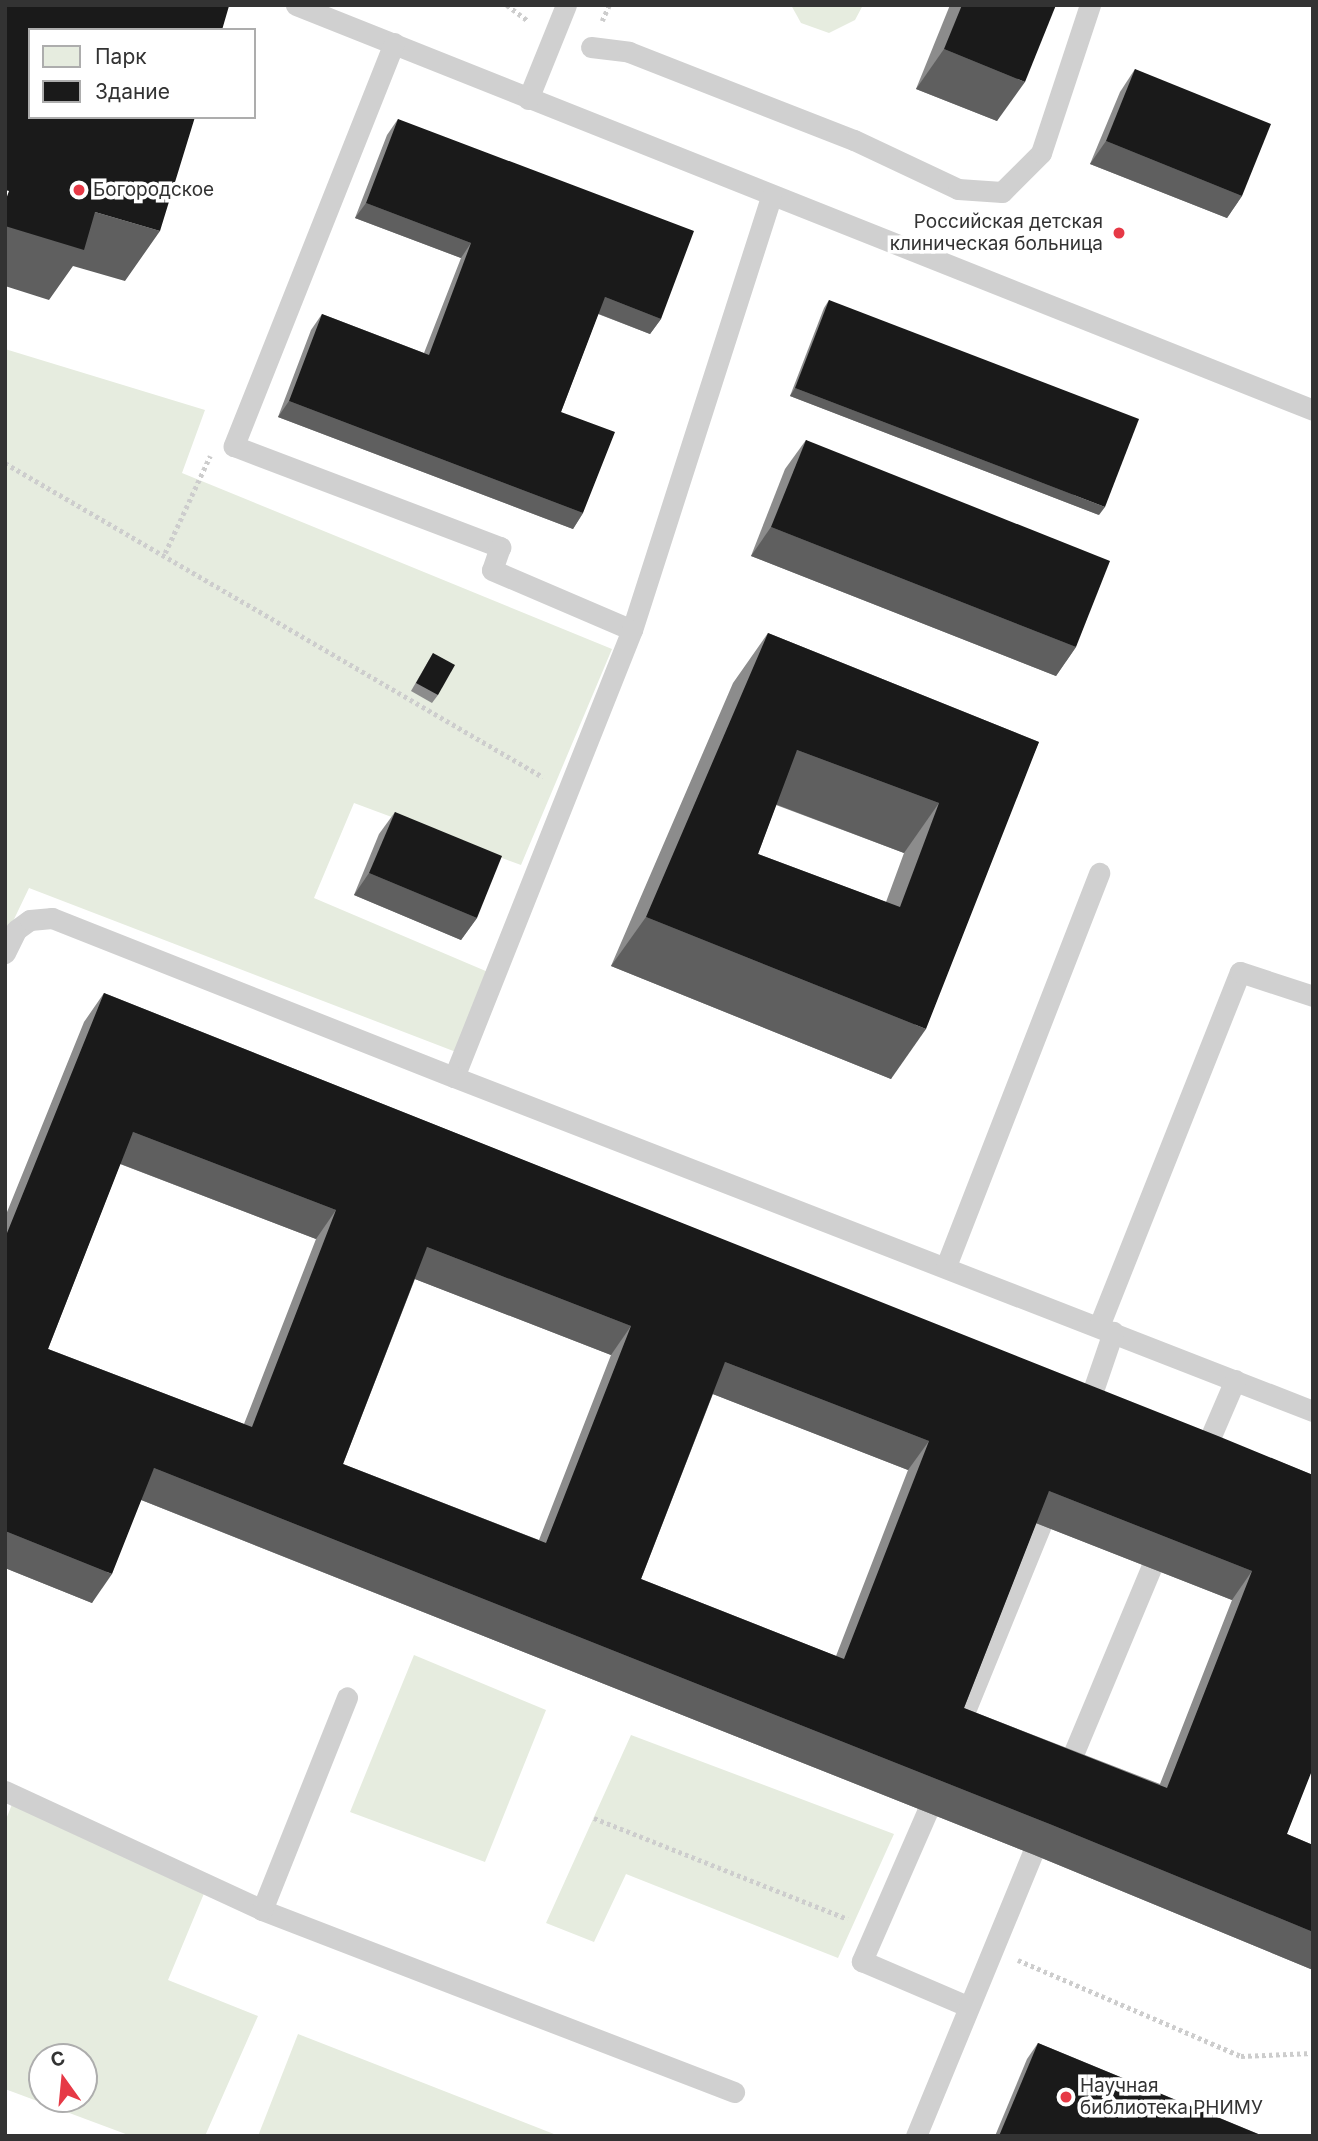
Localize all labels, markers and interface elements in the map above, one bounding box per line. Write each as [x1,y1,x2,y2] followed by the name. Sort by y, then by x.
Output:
[28,28,256,119] legend
[95,44,147,69] text: Парк
[95,79,170,104] text: Здание
[93,179,214,201] place label: Богородское
[71,182,87,198] marker: Богородское
[890,211,1103,255] place label: Российская детская клиническая больница
[1109,223,1129,243] marker: Российская детская клиническая больница
[28,2043,98,2113] north arrow
[48,2046,68,2072] text: С
[1080,2075,1263,2119] place label: Научная библиотека РНИМУ
[1058,2089,1074,2105] marker: Научная библиотека РНИМУ

